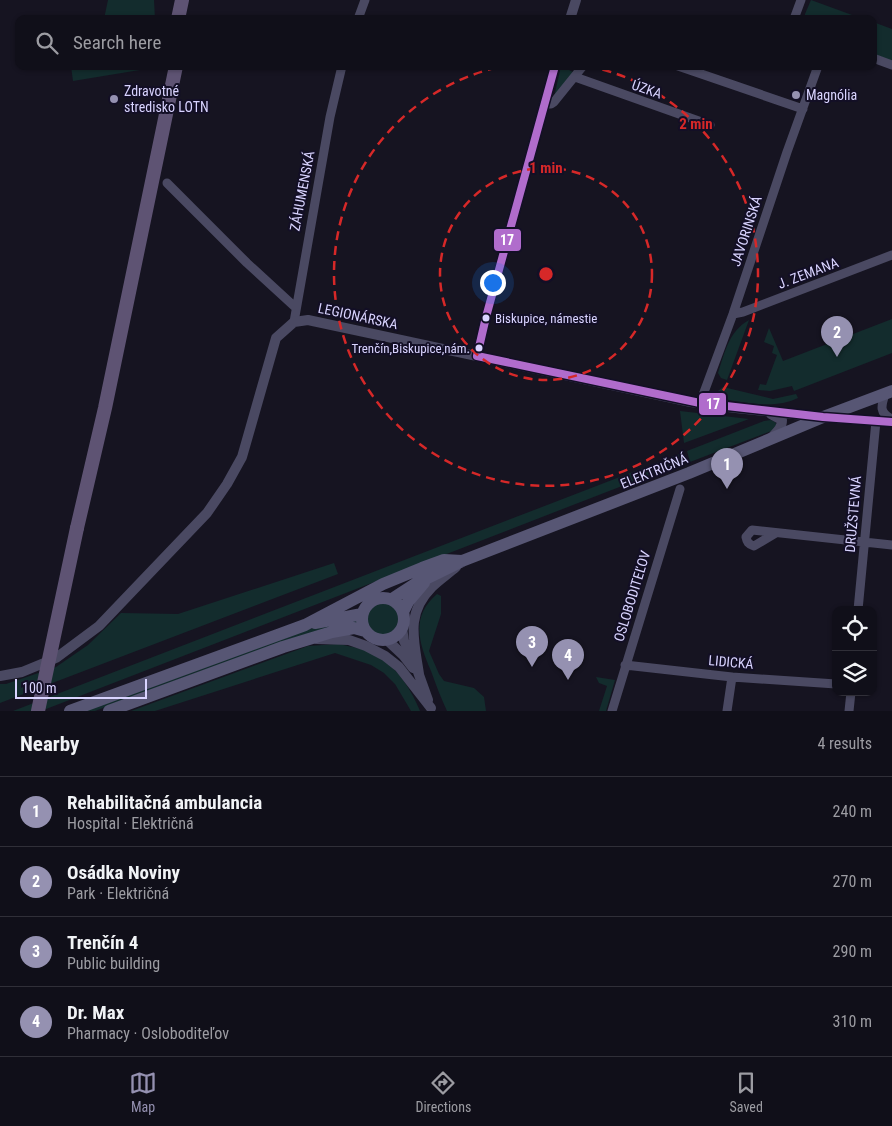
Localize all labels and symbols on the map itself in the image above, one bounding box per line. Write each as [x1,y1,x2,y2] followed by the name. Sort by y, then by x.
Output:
[630,75,665,102] street label: ÚZKA
[124,83,209,115] place label: Zdravotné stredisko LOTN
[806,87,857,103] place label: Magnólia
[790,89,802,101] marker: Magnólia
[108,93,120,105] marker: Zdravotné stredisko LOTN
[679,115,713,133] text: 2 min
[285,149,318,232] street label: ZÁHUMENSKÁ
[529,159,563,177] text: 1 min
[726,194,765,268] street label: JAVORINSKÁ
[493,228,522,252] line badge: 17
[500,232,514,248] text: 17
[775,254,841,292] street label: J. ZEMANA
[537,265,555,283] centre of rings
[480,270,506,296] your location
[317,299,400,332] street label: LEGIONÁRSKA
[495,311,597,326] place label: Biskupice, námestie
[481,313,491,323] marker: Biskupice, námestie
[821,316,853,357] pin: 2
[352,341,470,356] place label: Trenčín,Biskupice,nám.
[474,343,484,353] marker: Trenčín,Biskupice,nám.
[698,392,727,416] line badge: 17
[706,396,720,412] text: 17
[711,448,743,489] pin: 1
[618,449,690,492] street label: ELEKTRIČNÁ
[841,475,864,553] street label: DRUŽSTEVNÁ
[611,548,653,643] street label: OSLOBODITEĽOV
[516,626,548,667] pin: 3
[552,639,584,680] pin: 4
[708,651,754,672] street label: LIDICKÁ
[15,676,148,699] scale bar

